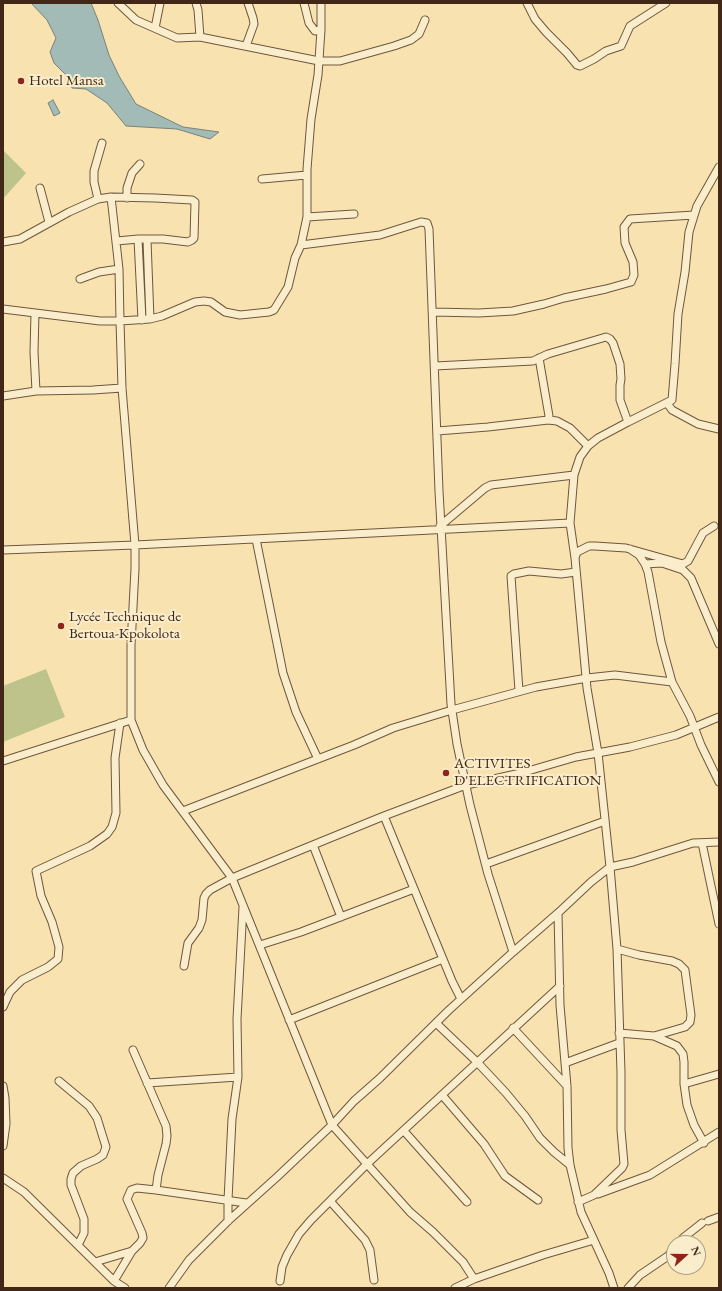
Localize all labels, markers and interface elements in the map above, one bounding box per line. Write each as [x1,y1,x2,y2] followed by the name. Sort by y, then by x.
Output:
[29,72,104,90] place label: Hotel Mansa
[16,76,26,86] marker: Hotel Mansa
[69,608,181,643] place label: Lycée Technique de Bertoua-Kpokolota
[56,621,66,631] marker: Lycée Technique de Bertoua-Kpokolota
[454,755,601,790] place label: ACTIVITES D'ELECTRIFICATION
[441,768,451,778] marker: ACTIVITES D'ELECTRIFICATION
[666,1235,706,1275] north arrow
[688,1244,704,1258] text: N

